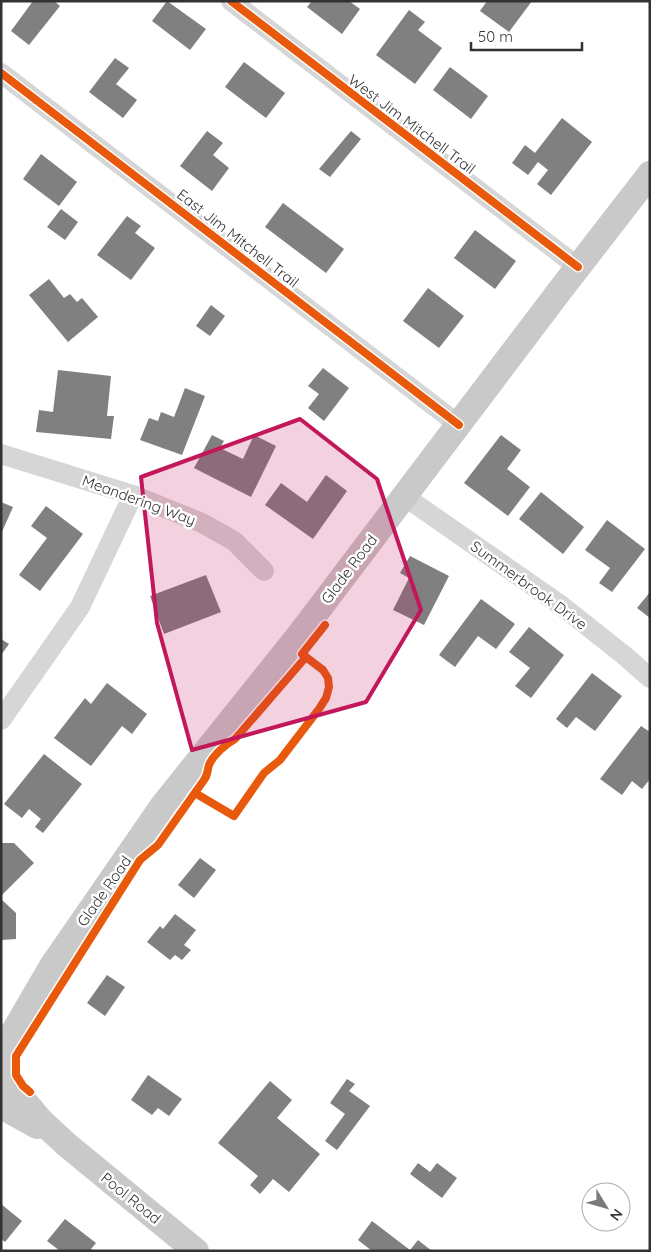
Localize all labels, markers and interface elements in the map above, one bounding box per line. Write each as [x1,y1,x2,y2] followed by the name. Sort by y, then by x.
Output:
[471,20,582,52] scale bar
[478,27,513,46] text: 50 m
[345,70,479,178] street label: West Jim Mitchell Trail
[173,185,303,291] street label: East Jim Mitchell Trail
[80,471,198,529] street label: Meandering Way
[317,531,381,607] street label: Glade Road
[467,536,591,634] street label: Summerbrook Drive
[73,852,135,930] street label: Glade Road
[97,1168,165,1228] street label: Pool Road
[581,1182,631,1232] north arrow
[606,1205,627,1224] text: N

